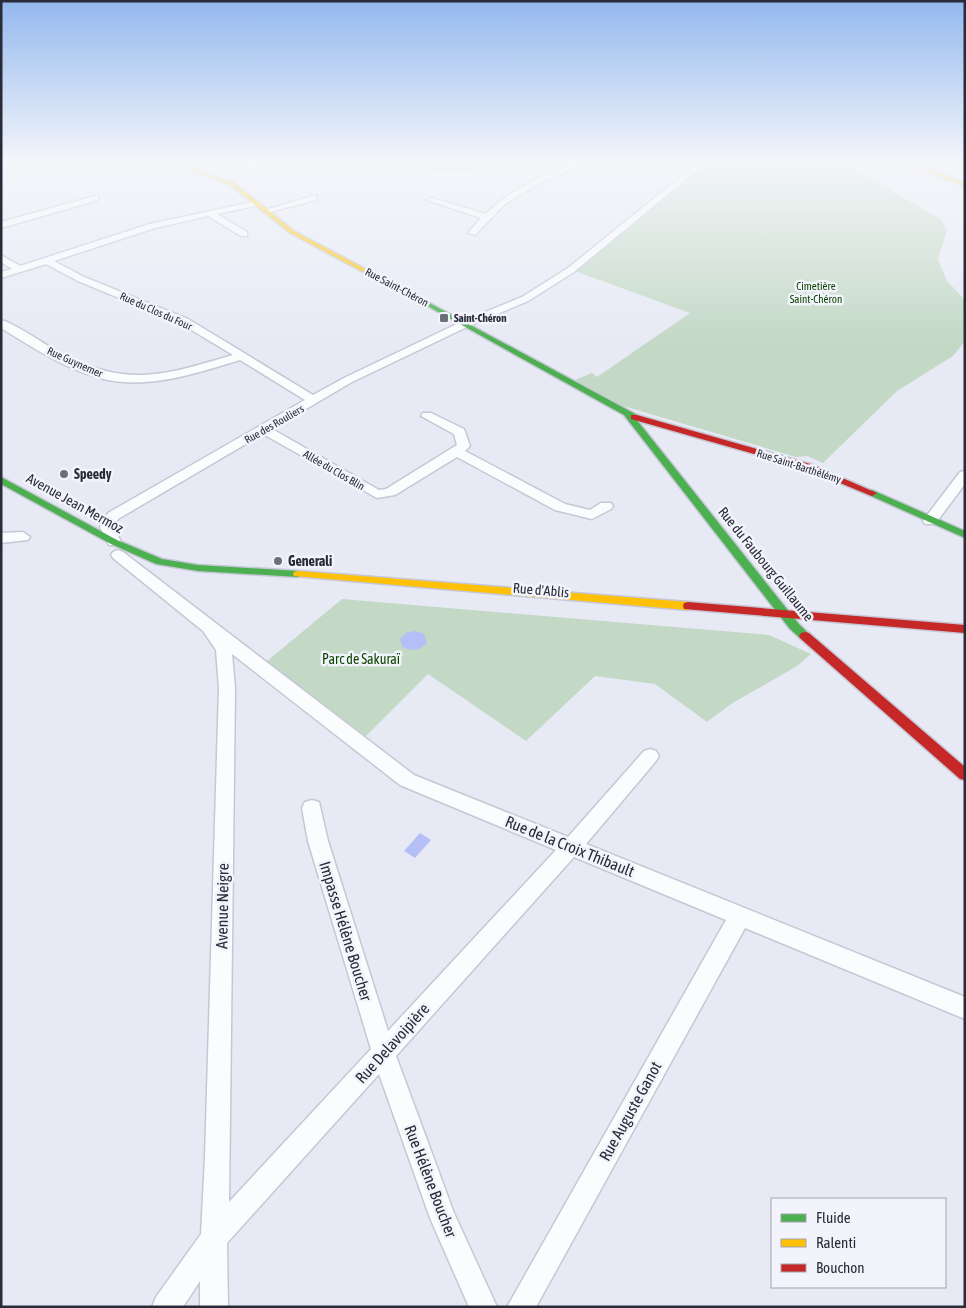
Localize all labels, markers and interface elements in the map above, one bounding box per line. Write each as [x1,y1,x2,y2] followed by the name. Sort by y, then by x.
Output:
[363,265,431,309] street label: Rue Saint-Chéron
[790,280,842,305] park label: Cimetière Saint-Chéron
[118,290,195,333] street label: Rue du Clos du Four
[438,312,450,324] marker: Saint-Chéron
[454,312,507,324] place label: Saint-Chéron
[45,344,105,380] street label: Rue Guynemer
[242,402,306,446] street label: Rue des Rouliers
[755,447,843,485] street label: Rue Saint-Barthélémy
[301,448,367,492] street label: Allée du Clos Blin
[74,466,112,482] place label: Speedy
[58,468,70,480] marker: Speedy
[24,470,126,536] street label: Avenue Jean Mermoz
[715,504,817,624] street label: Rue du Faubourg Guillaume
[288,553,332,569] place label: Generali
[272,555,284,567] marker: Generali
[512,580,570,600] street label: Rue d'Ablis
[322,651,401,667] park label: Parc de Sakuraï
[503,812,638,880] street label: Rue de la Croix Thibault
[315,859,376,1004] street label: Impasse Hélène Boucher
[212,863,233,949] street label: Avenue Neigre
[351,999,433,1087] street label: Rue Delavoipière
[595,1058,666,1164] street label: Rue Auguste Ganot
[401,1122,461,1240] street label: Rue Hélène Boucher
[771,1198,946,1288] legend
[816,1209,851,1226] text: Fluide
[816,1234,856,1251] text: Ralenti
[816,1259,865,1276] text: Bouchon

